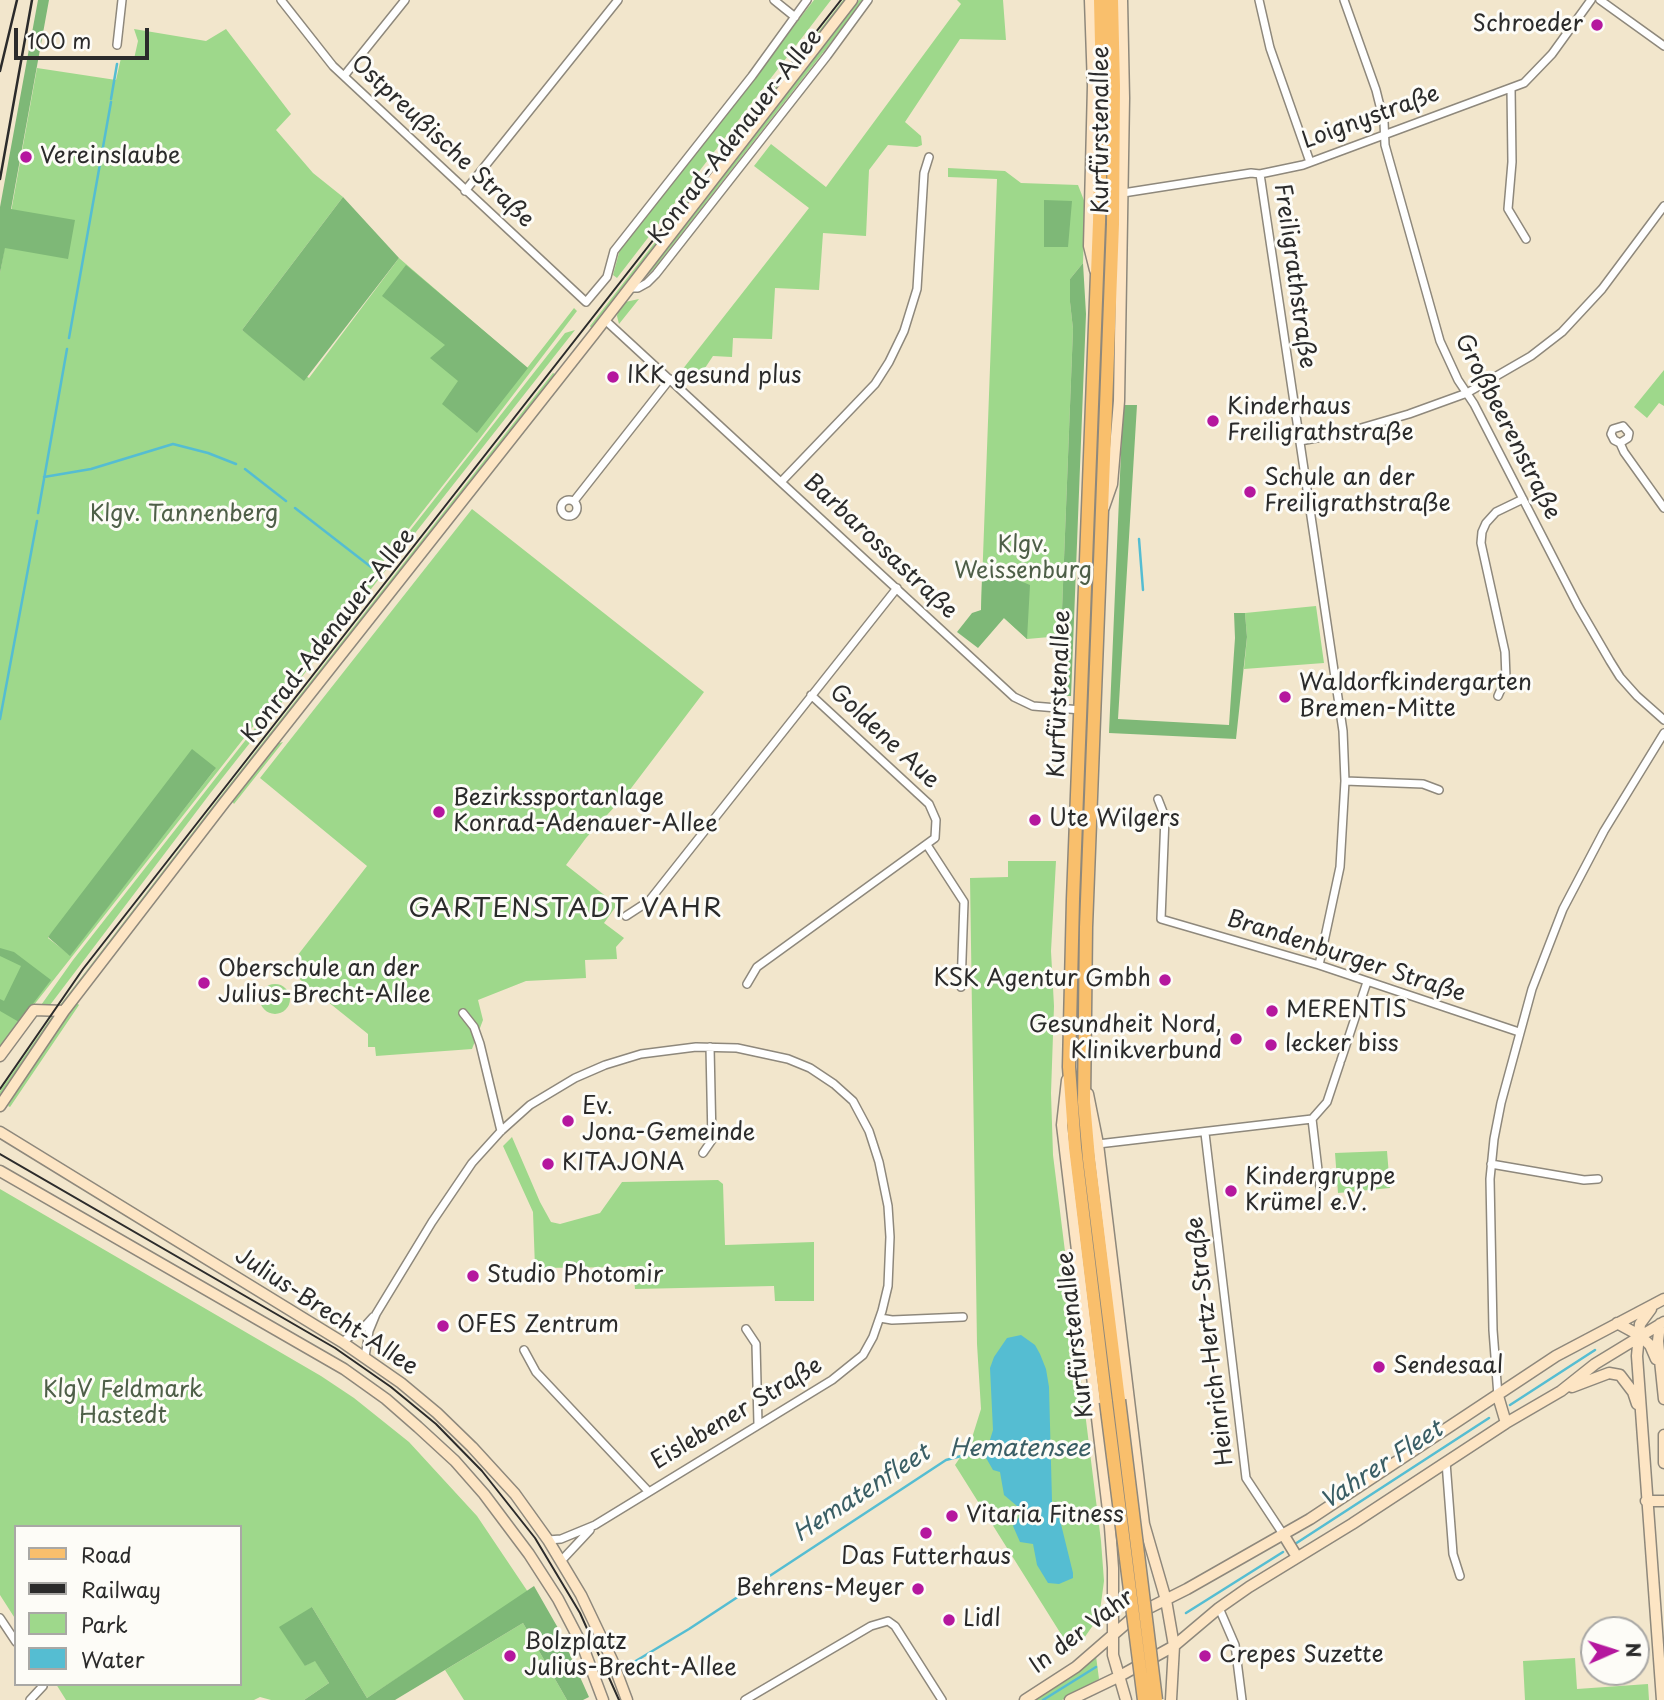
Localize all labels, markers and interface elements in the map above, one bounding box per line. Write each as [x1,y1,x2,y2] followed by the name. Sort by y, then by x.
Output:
[1473,11,1583,39] place label: Schroeder
[18,14,152,58] scale bar
[1589,17,1605,33] marker: Schroeder
[27,24,91,56] text: 100 m
[644,24,828,250] street label: Konrad-Adenauer-Allee
[1088,46,1116,214] street label: Kurfürstenallee
[345,50,539,234] street label: Ostpreußische Straße
[1299,80,1443,156] street label: Loignystraße
[40,143,181,171] place label: Vereinslaube
[18,149,34,165] marker: Vereinslaube
[1267,182,1321,370] street label: Freiligrathstraße
[1448,330,1566,524] street label: Großbeerenstraße
[627,363,802,391] place label: IKK gesund plus
[605,369,621,385] marker: IKK gesund plus
[1227,394,1414,448] place label: Kinderhaus Freiligrathstraße
[1205,413,1221,429] marker: Kinderhaus Freiligrathstraße
[1264,465,1451,519] place label: Schule an der Freiligrathstraße
[798,469,962,625] street label: Barbarossastraße
[1242,484,1258,500] marker: Schule an der Freiligrathstraße
[90,501,278,529] park label: Klgv. Tannenberg
[237,523,421,749] street label: Konrad-Adenauer-Allee
[954,532,1092,586] park label: Klgv. Weissenburg
[1043,610,1077,778] street label: Kurfürstenallee
[1299,670,1532,724] place label: Waldorfkindergarten Bremen-Mitte
[823,679,945,795] street label: Goldene Aue
[1277,689,1293,705] marker: Waldorfkindergarten Bremen-Mitte
[453,785,718,839] place label: Bezirkssportanlage Konrad-Adenauer-Allee
[431,804,447,820] marker: Bezirkssportanlage Konrad-Adenauer-Allee
[1049,806,1180,834] place label: Ute Wilgers
[1027,812,1043,828] marker: Ute Wilgers
[412,894,720,926] district label: GARTENSTADT VAHR
[1223,905,1469,1009] street label: Brandenburger Straße
[218,956,431,1010] place label: Oberschule an der Julius-Brecht-Allee
[934,966,1151,994] place label: KSK Agentur Gmbh
[1157,972,1173,988] marker: KSK Agentur Gmbh
[196,975,212,991] marker: Oberschule an der Julius-Brecht-Allee
[1286,997,1407,1025] place label: MERENTIS
[1264,1003,1280,1019] marker: MERENTIS
[1029,1012,1222,1066] place label: Gesundheit Nord, Klinikverbund
[1228,1031,1244,1047] marker: Gesundheit Nord, Klinikverbund
[1285,1031,1399,1059] place label: lecker biss
[1263,1037,1279,1053] marker: lecker biss
[582,1094,755,1148] place label: Ev. Jona-Gemeinde
[560,1113,576,1129] marker: Ev. Jona-Gemeinde
[562,1150,684,1178] place label: KITAJONA
[540,1156,556,1172] marker: KITAJONA
[1245,1164,1395,1218] place label: Kindergruppe Krümel e.V.
[1223,1183,1239,1199] marker: Kindergruppe Krümel e.V.
[1182,1215,1240,1467] street label: Heinrich-Hertz-Straße
[229,1242,423,1382] street label: Julius-Brecht-Allee
[1052,1250,1100,1420] street label: Kurfürstenallee
[487,1262,663,1290] place label: Studio Photomir
[465,1268,481,1284] marker: Studio Photomir
[457,1312,619,1340] place label: OFES Zentrum
[435,1318,451,1334] marker: OFES Zentrum
[647,1352,827,1476] street label: Eislebener Straße
[1393,1353,1503,1381] place label: Sendesaal
[1371,1359,1387,1375] marker: Sendesaal
[43,1377,203,1431] park label: KlgV Feldmark Hastedt
[1315,1416,1449,1516] water label: Vahrer Fleet
[950,1435,1090,1463] water label: Hematensee
[788,1439,936,1549] water label: Hematenfleet
[966,1502,1124,1530] place label: Vitaria Fitness
[944,1508,960,1524] marker: Vitaria Fitness
[14,1525,242,1686] legend
[918,1525,934,1541] marker: Das Futterhaus
[81,1538,132,1570] text: Road
[841,1544,1011,1572] place label: Das Futterhaus
[81,1573,161,1605] text: Railway
[736,1575,904,1603] place label: Behrens-Meyer
[910,1581,926,1597] marker: Behrens-Meyer
[1025,1584,1139,1680] street label: In der Vahr
[963,1606,1001,1634] place label: Lidl
[81,1608,128,1640] text: Park
[941,1612,957,1628] marker: Lidl
[1580,1616,1650,1686] north arrow
[524,1629,737,1683] place label: Bolzplatz Julius-Brecht-Allee
[1219,1642,1384,1670] place label: Crepes Suzette
[1620,1642,1648,1658] text: N
[81,1643,144,1675] text: Water
[502,1648,518,1664] marker: Bolzplatz Julius-Brecht-Allee
[1197,1648,1213,1664] marker: Crepes Suzette

